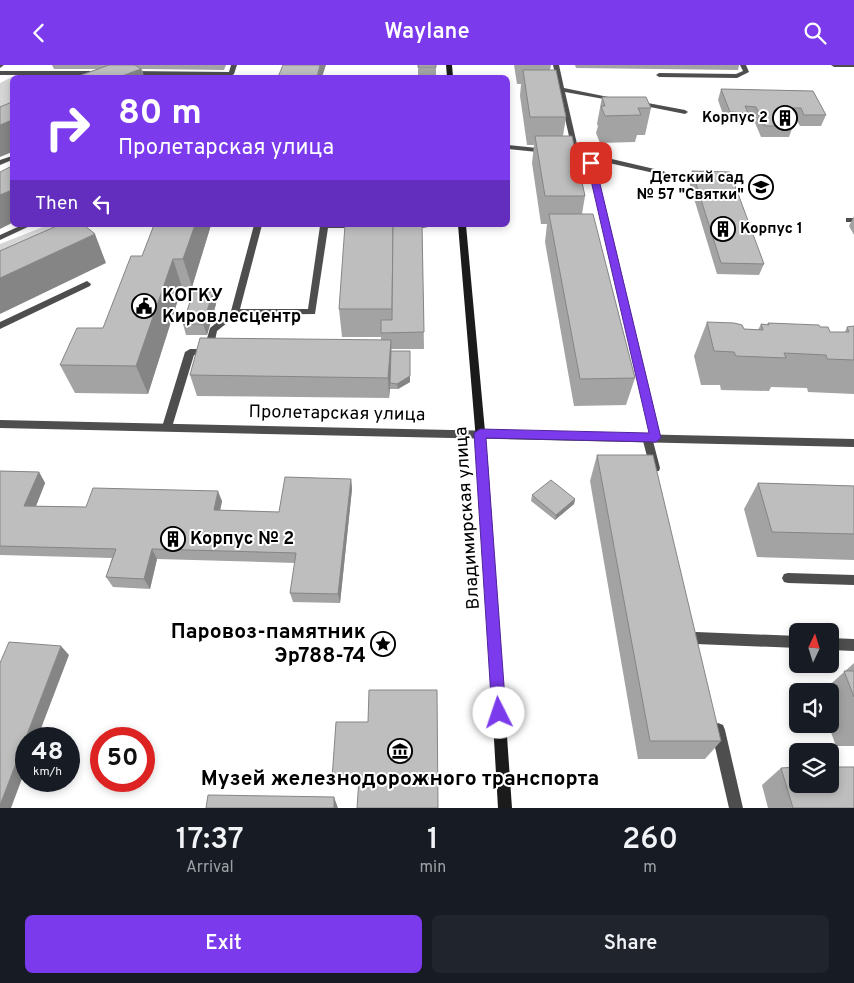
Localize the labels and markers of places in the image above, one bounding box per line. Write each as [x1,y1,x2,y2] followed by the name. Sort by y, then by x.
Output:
[772,105,798,131] building icon: Корпус 2
[702,109,768,128] place label: Корпус 2
[570,142,612,184] pin
[636,169,744,205] place label: Детский сад № 57 "Святки"
[748,174,774,200] school or university icon: Детский сад № 57 "Святки"
[710,216,736,242] building icon: Корпус 1
[740,220,803,239] place label: Корпус 1
[162,285,301,329] place label: КОГКУ Кировлесцентр
[131,293,157,319] public building icon: КОГКУ Кировлесцентр
[160,526,186,552] building icon: Корпус № 2
[190,528,294,551] place label: Корпус № 2
[171,619,366,670] place label: Паровоз-памятник Эр788-74
[370,631,396,657] place icon: Паровоз-памятник Эр788-74
[387,738,413,764] museum icon: Музей железнодорожного транспорта
[201,766,599,793] place label: Музей железнодорожного транспорта

